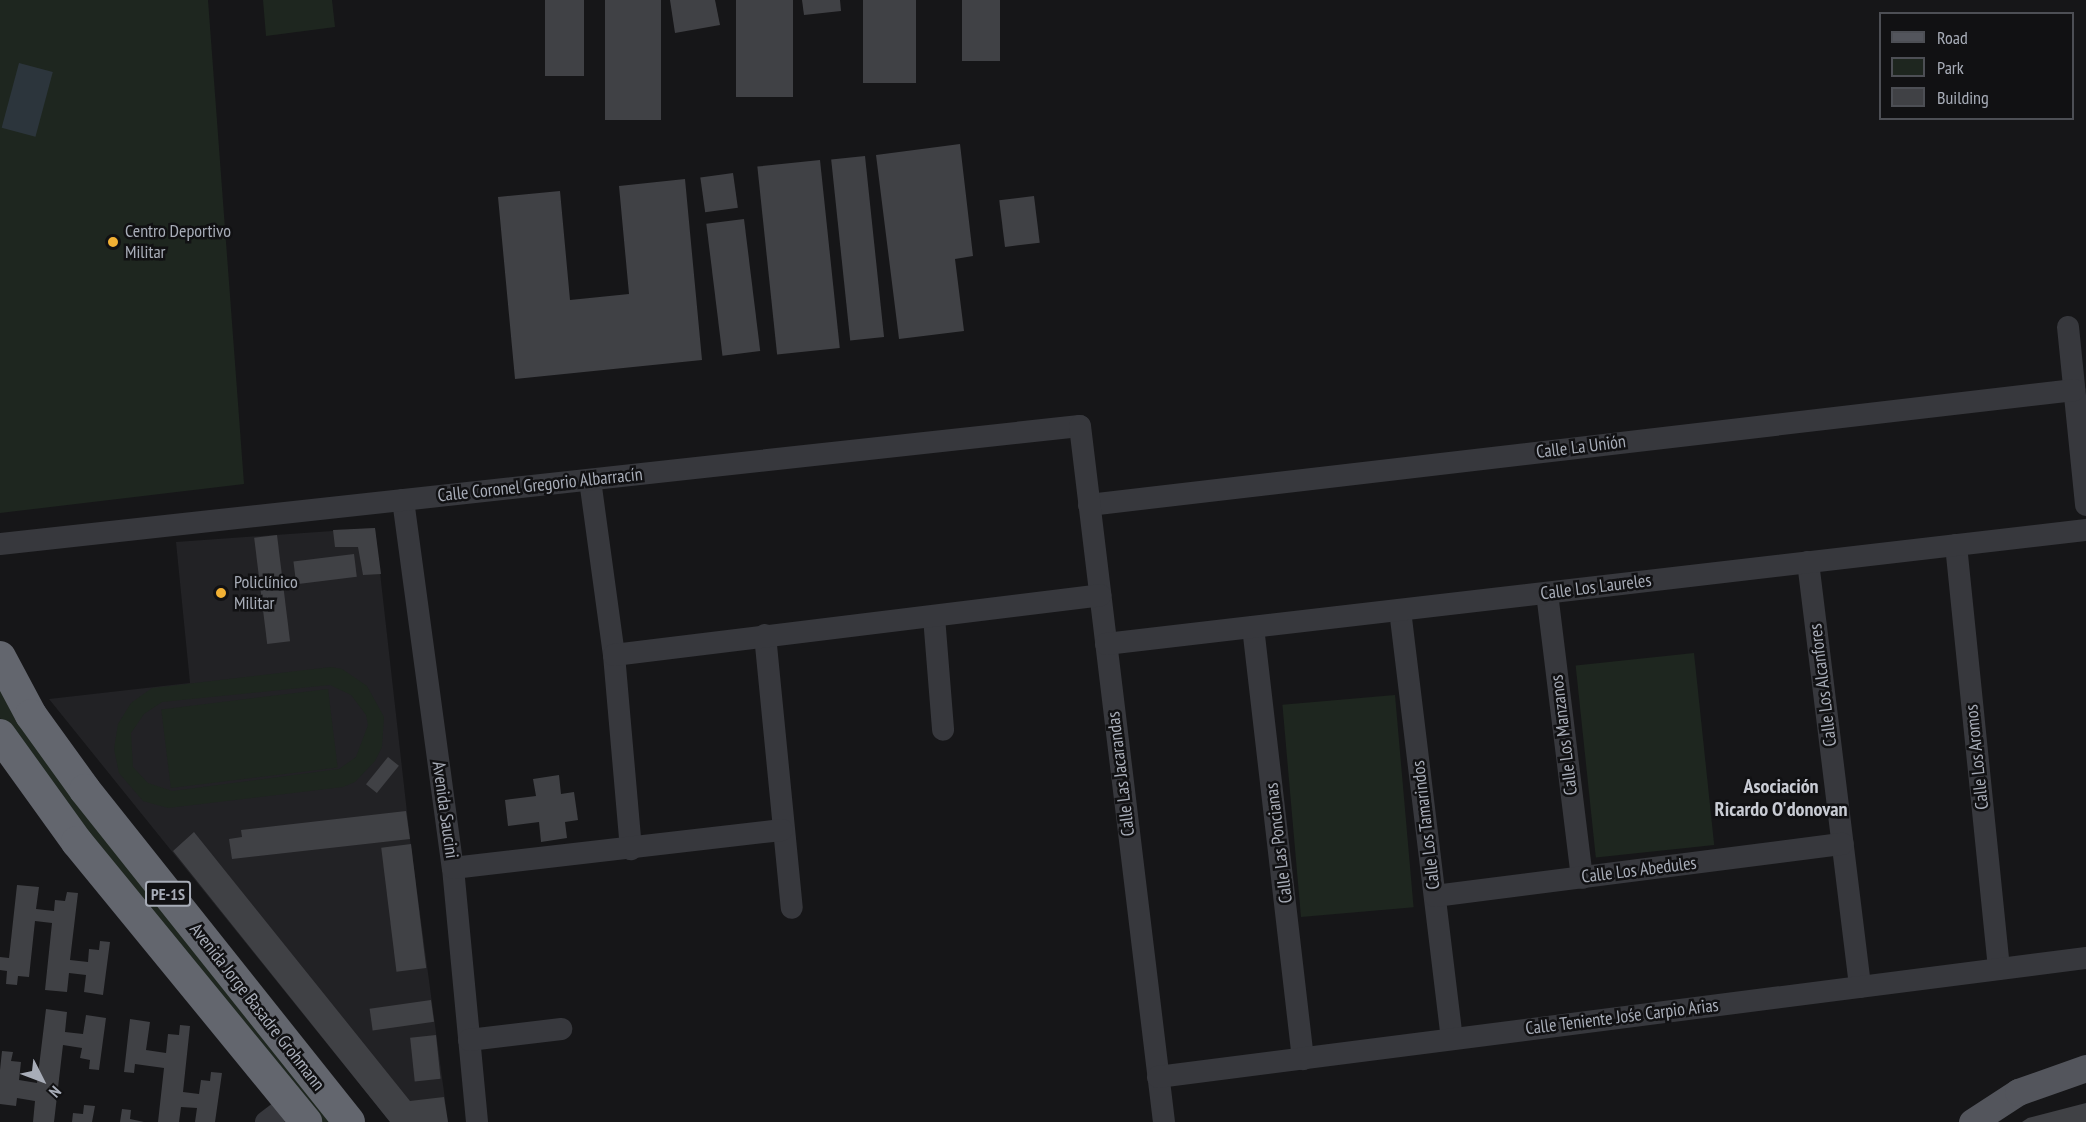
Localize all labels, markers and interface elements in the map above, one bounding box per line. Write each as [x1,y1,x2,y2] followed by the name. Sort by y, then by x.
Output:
[1879,12,2074,120] legend
[1937,26,1968,49] text: Road
[1937,56,1964,79] text: Park
[1937,86,1989,109] text: Building
[125,221,231,264] place label: Centro Deportivo Militar
[106,235,120,249] marker: Centro Deportivo Militar
[1535,431,1627,463] street label: Calle La Unión
[436,463,644,507] street label: Calle Coronel Gregorio Albarracín
[1539,569,1653,605] street label: Calle Los Laureles
[234,572,298,614] place label: Policlínico Militar
[212,584,230,602] marker: Policlínico Militar
[1805,622,1841,748] street label: Calle Los Alcanfores
[1546,674,1582,796] street label: Calle Los Manzanos
[1961,703,1993,811] street label: Calle Los Aromos
[1103,710,1139,838] street label: Calle Las Jacarandas
[1407,759,1445,891] street label: Calle Los Tamarindos
[427,760,463,860] street label: Avenida Saucini
[1714,775,1848,822] district label: Asociación Ricardo O'donovan
[1261,782,1297,904] street label: Calle Las Poncianas
[1580,852,1698,888] street label: Calle Los Abedules
[144,881,192,907] road number: PE-1S
[185,919,329,1095] street label: Avenida Jorge Basadre Grohmann
[1524,994,1720,1040] street label: Calle Teniente Jośe Carpio Arias
[12,1050,72,1110] north arrow
[45,1082,66,1102] text: N

